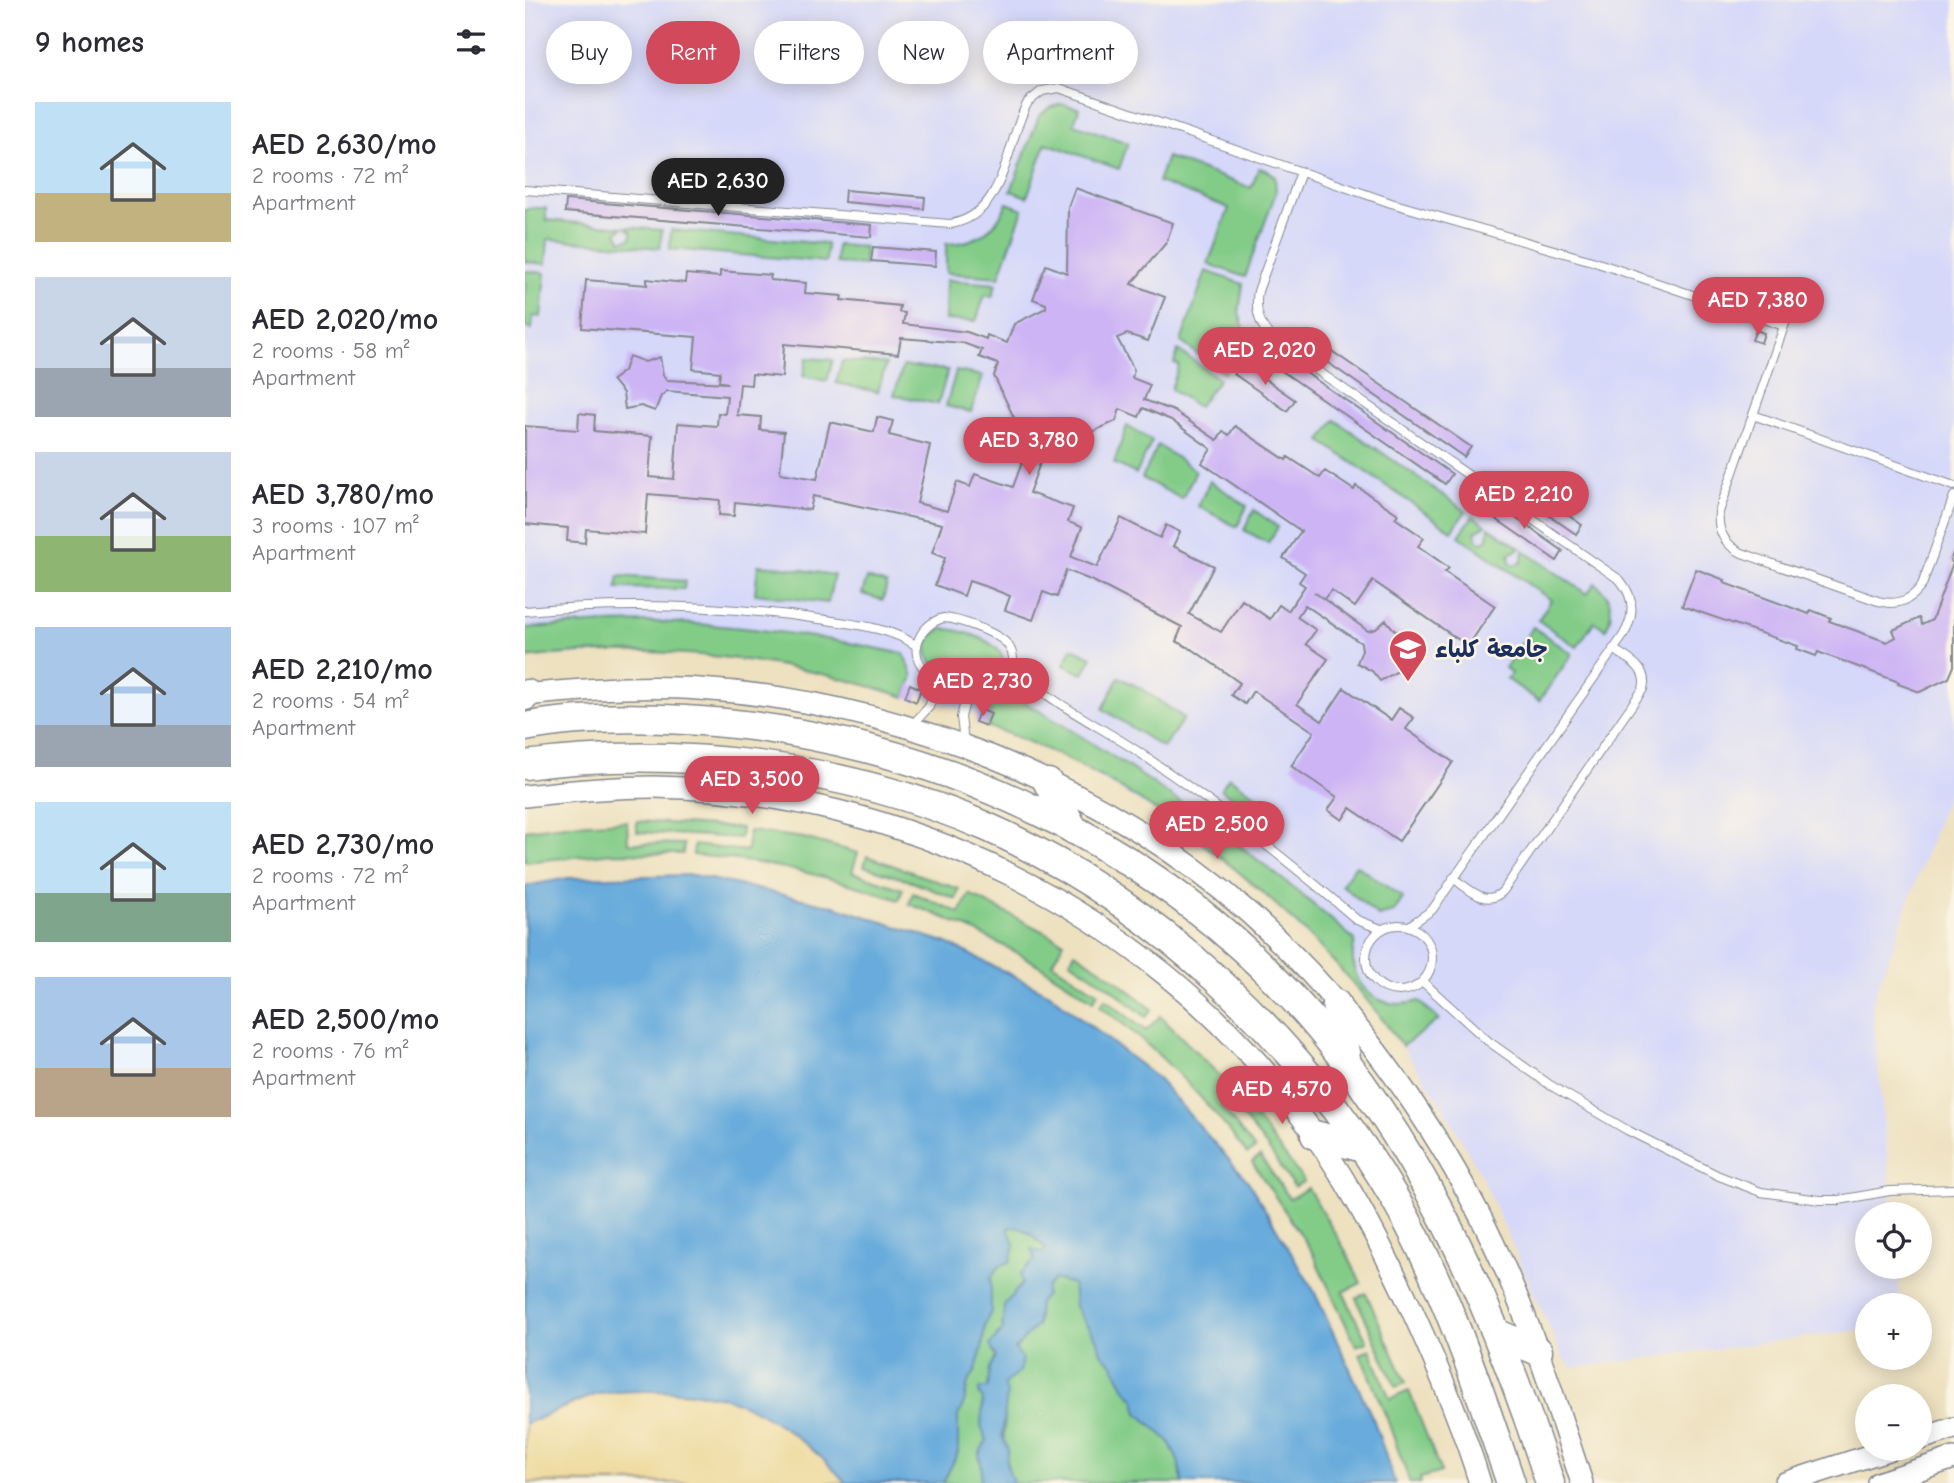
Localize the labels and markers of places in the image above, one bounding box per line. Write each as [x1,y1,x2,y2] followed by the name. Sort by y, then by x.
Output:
[638,158,798,218] pin: AED 2,630
[1678,278,1838,337] pin: AED 7,380
[1185,328,1345,387] pin: AED 2,020
[949,418,1109,477] pin: AED 3,780
[1444,472,1604,531] pin: AED 2,210
[1387,628,1429,683] school or university icon: جامعة كلباء
[1435,636,1548,663] place label: جامعة كلباء
[903,658,1063,718] pin: AED 2,730
[672,756,832,816] pin: AED 3,500
[1137,802,1297,861] pin: AED 2,500
[1202,1066,1362,1126] pin: AED 4,570

